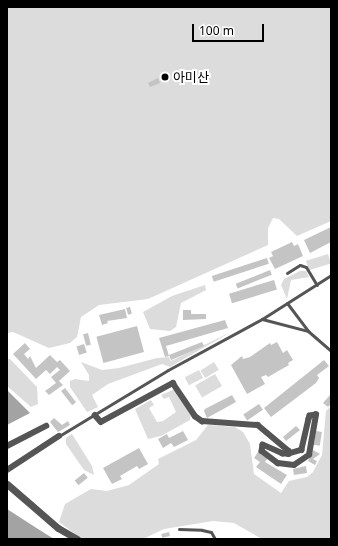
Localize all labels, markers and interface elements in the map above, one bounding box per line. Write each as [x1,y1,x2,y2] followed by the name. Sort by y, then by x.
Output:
[194,16,266,42] scale bar
[199,22,234,39] text: 100 m
[173,69,209,85] place label: 아미산
[160,72,170,82] marker: 아미산

